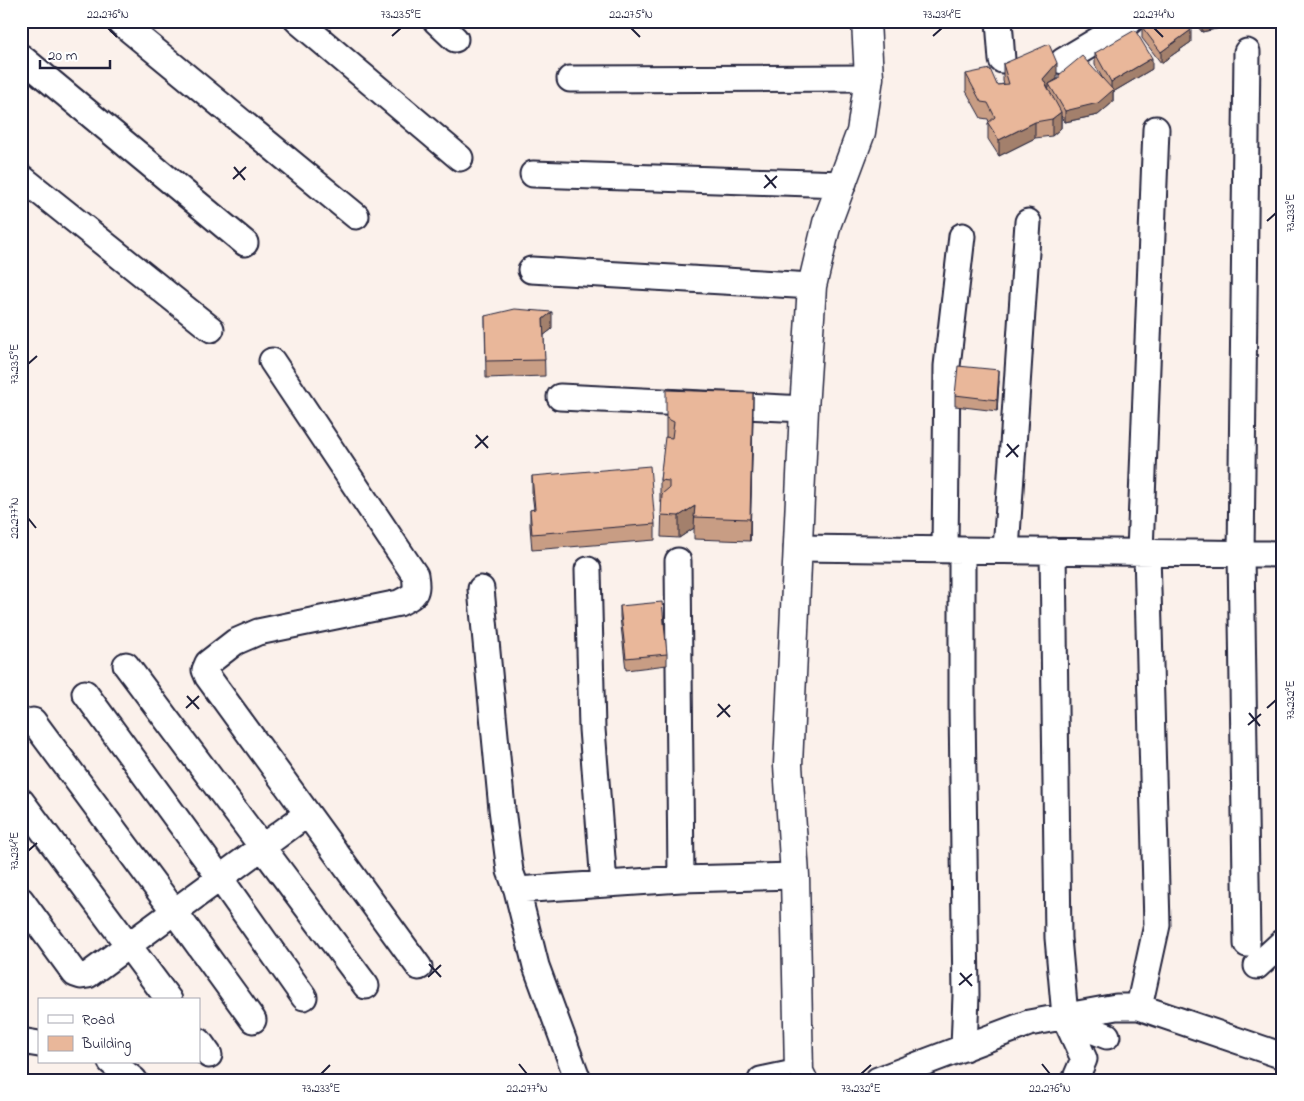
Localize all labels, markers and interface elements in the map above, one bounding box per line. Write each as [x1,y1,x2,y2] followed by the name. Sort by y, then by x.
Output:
[87,6,129,24] text: 22.276°N
[381,6,421,24] text: 73.235°E
[609,6,653,24] text: 22.275°N
[923,6,961,24] text: 73.234°E
[1133,6,1175,24] text: 22.274°N
[40,38,110,70] scale bar
[48,45,78,67] text: 20 m
[1282,194,1300,232] text: 73.233°E
[6,344,24,384] text: 73.235°E
[6,497,24,539] text: 22.277°N
[1282,680,1300,720] text: 73.232°E
[6,832,24,870] text: 73.234°E
[38,998,200,1064] legend
[82,1009,115,1031] text: Road
[81,1033,131,1056] text: Building
[302,1080,340,1098] text: 73.233°E
[506,1080,548,1098] text: 22.277°N
[841,1080,881,1098] text: 73.232°E
[1029,1080,1071,1098] text: 22.276°N

